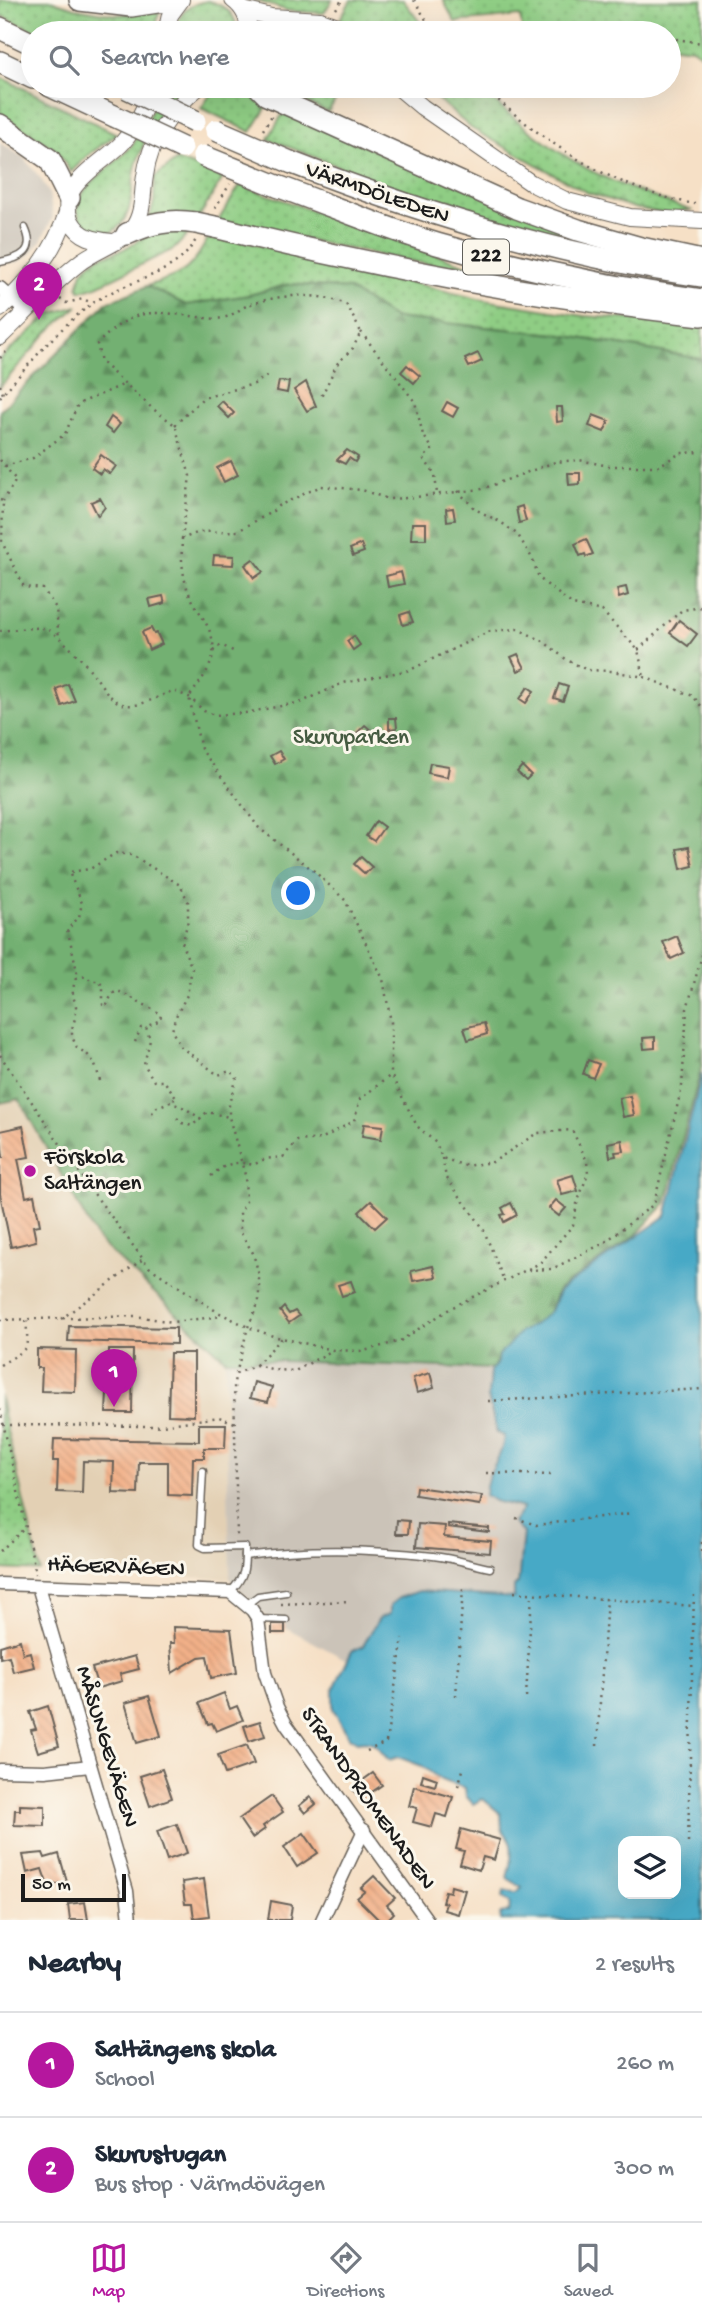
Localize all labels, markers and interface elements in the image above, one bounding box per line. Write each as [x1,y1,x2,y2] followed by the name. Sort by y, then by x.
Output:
[21,21,681,98] search box
[45,41,83,79] icon: search
[101,44,229,75] text: Search here
[301,156,452,231] street label: VÄRMDÖLEDEN
[463,240,509,274] road number: 222
[16,262,62,320] pin: 2
[293,725,409,752] park label: Skuruparken
[281,876,315,910] your location
[43,1145,142,1198] place label: Förskola Saltängen
[22,1163,38,1179] marker: Förskola Saltängen
[91,1349,137,1407] pin: 1
[47,1552,185,1584] street label: HÄGERVÄGEN
[69,1663,144,1831] street label: MÅSUNGEVÄGEN
[294,1702,440,1896] street label: STRANDPROMENADEN
[618,1836,681,1899] map controls
[618,1836,681,1899] button: layers
[21,1871,126,1903] scale bar
[32,1874,71,1897] text: 50 m
[28,1948,121,1983] text: Nearby
[595,1952,674,1979] text: 2 results
[95,2036,276,2067] text: Saltängens skola
[46,2051,56,2078] text: 1
[616,2051,674,2078] text: 260 m
[95,2067,155,2094] text: School
[95,2141,226,2172] text: Skurustugan
[45,2156,57,2183] text: 2
[614,2156,674,2183] text: 300 m
[95,2172,325,2199] text: Bus stop · Värmdövägen
[90,2239,128,2304] tab: Map
[307,2239,384,2304] tab: Directions
[564,2239,612,2304] tab: Saved

